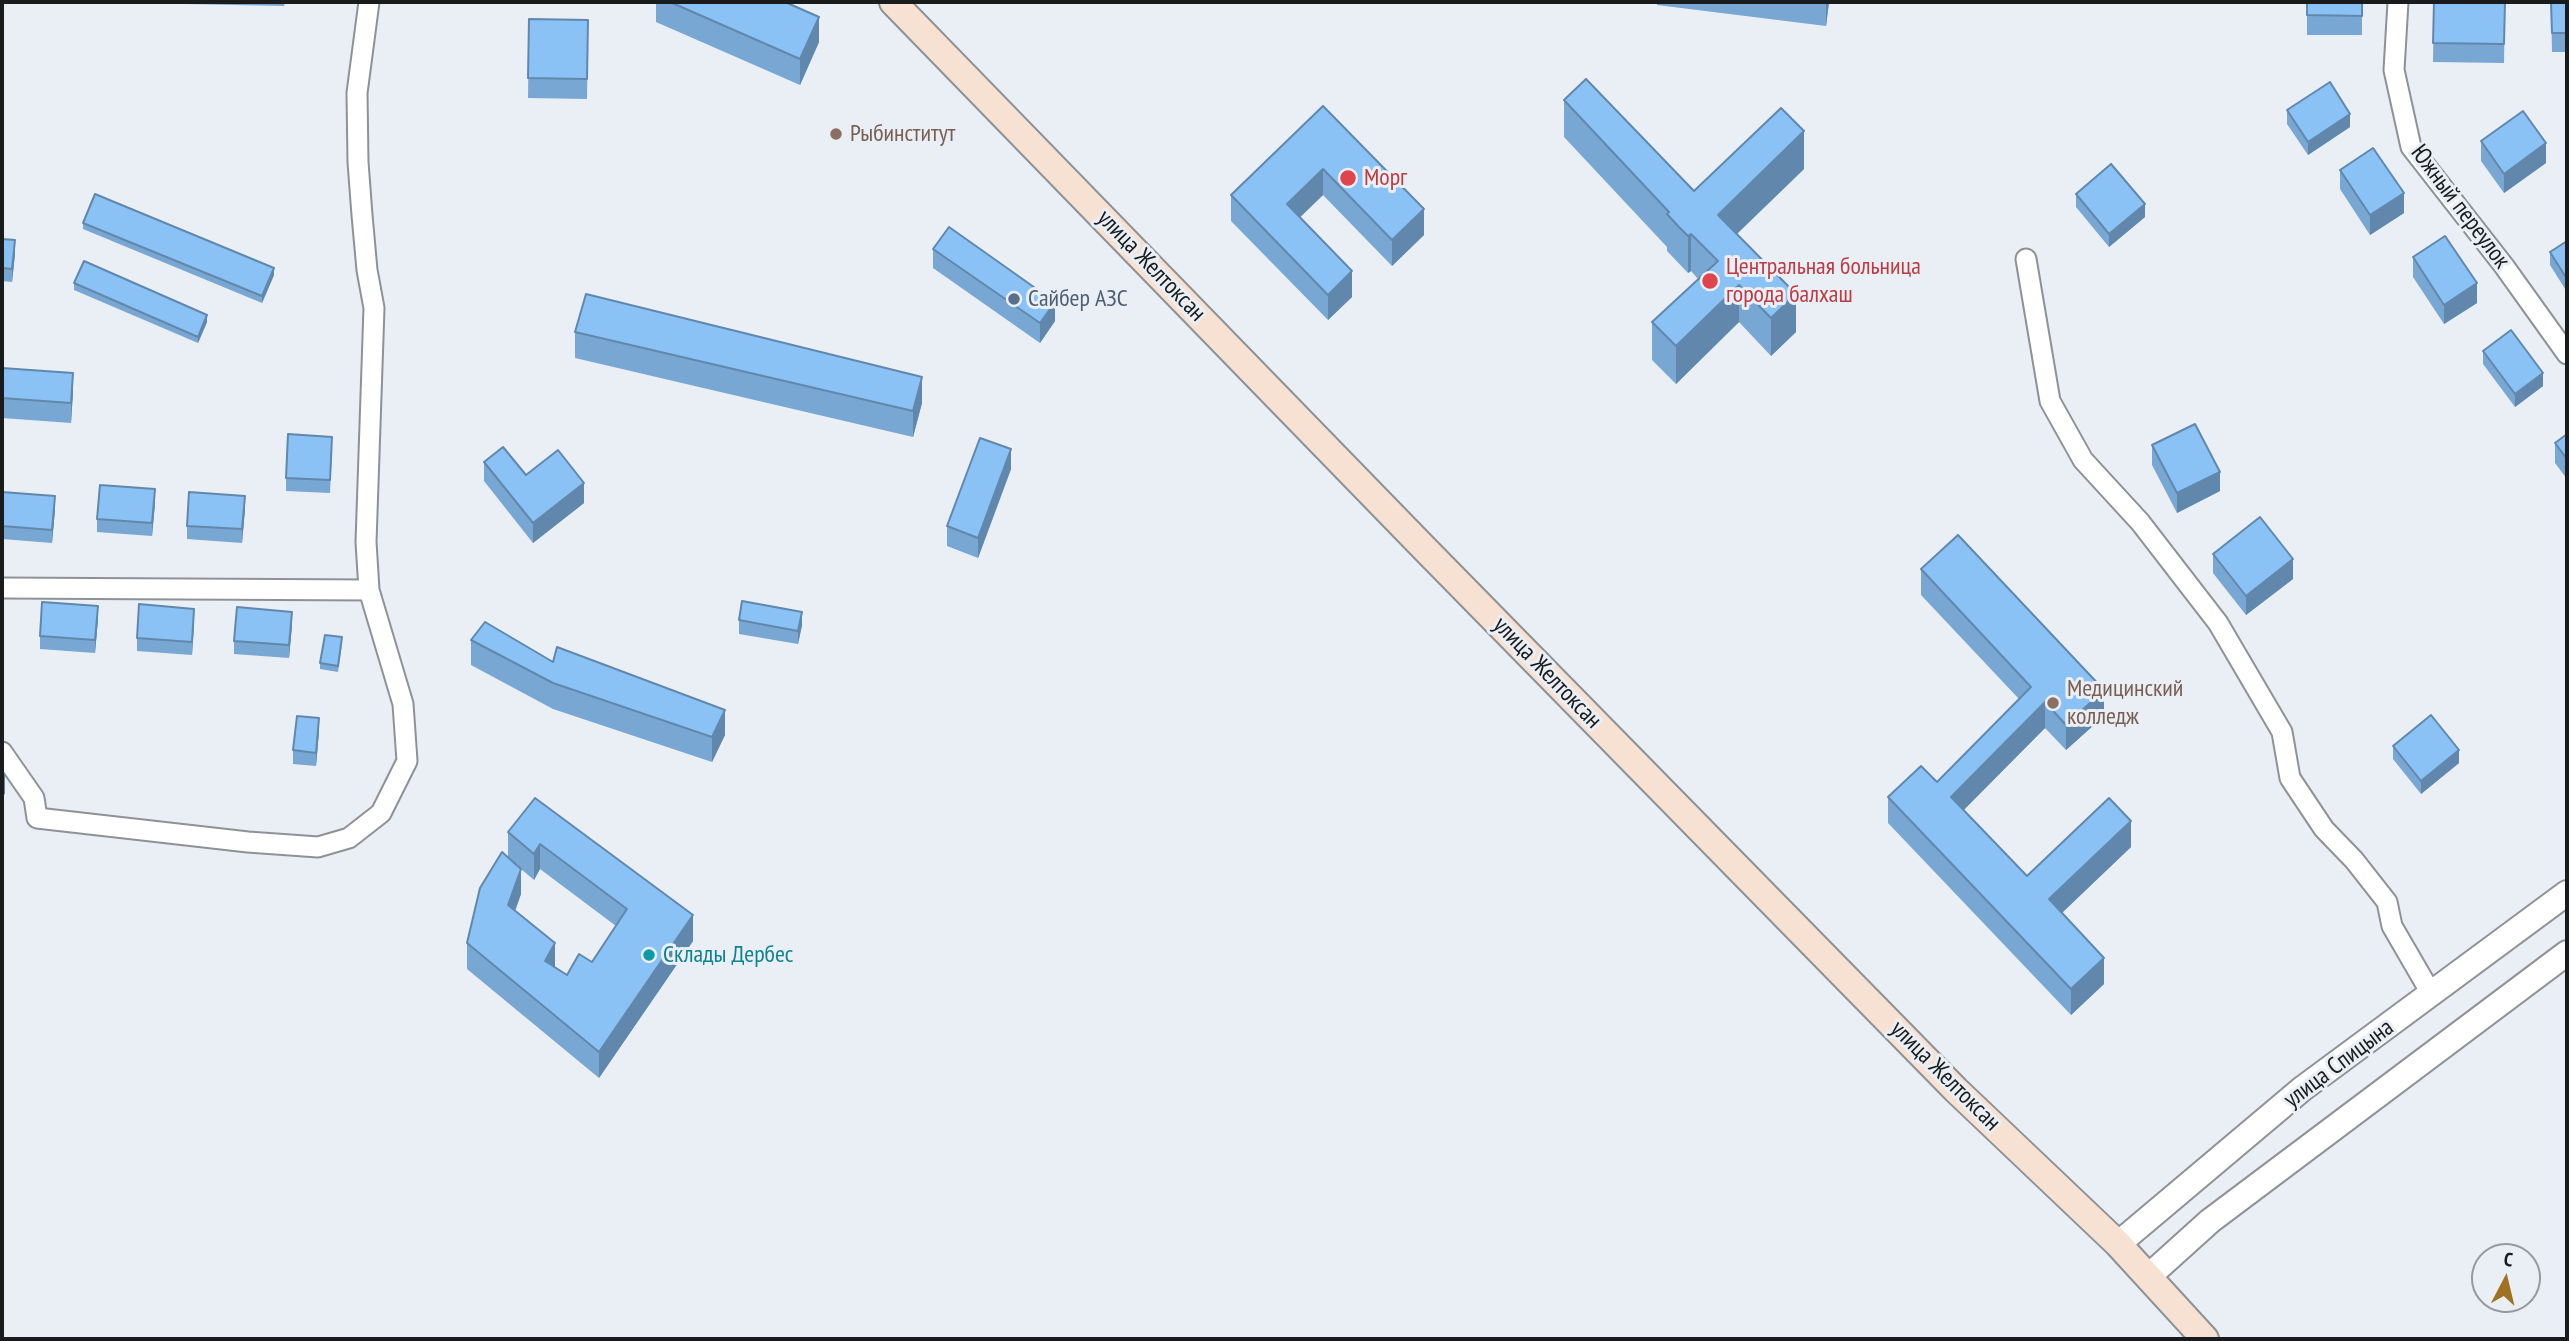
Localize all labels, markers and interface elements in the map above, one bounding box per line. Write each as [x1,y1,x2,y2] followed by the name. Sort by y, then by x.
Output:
[850,120,956,148] place label: Рыбинститут
[828,126,844,142] marker: Рыбинститут
[2404,139,2516,275] street label: Южный переулок
[1364,164,1407,192] place label: Морг
[1338,168,1358,188] marker: Морг
[1091,204,1211,328] street label: улица Желтоксан
[1726,253,1921,309] place label: Центральная больница города балхаш
[1700,271,1720,291] marker: Центральная больница города балхаш
[1028,285,1128,313] place label: Сайбер АЗС
[1006,291,1022,307] marker: Сайбер АЗС
[1487,611,1607,735] street label: улица Желтоксан
[2067,675,2183,731] place label: Медицинский колледж
[2045,695,2061,711] marker: Медицинский колледж
[663,941,793,969] place label: Склады Дербес
[641,947,657,963] marker: Склады Дербес
[2279,1013,2399,1115] street label: улица Спицына
[1884,1015,2006,1137] street label: улица Желтоксан
[2471,1243,2541,1313] north arrow
[2503,1247,2514,1272] text: С

